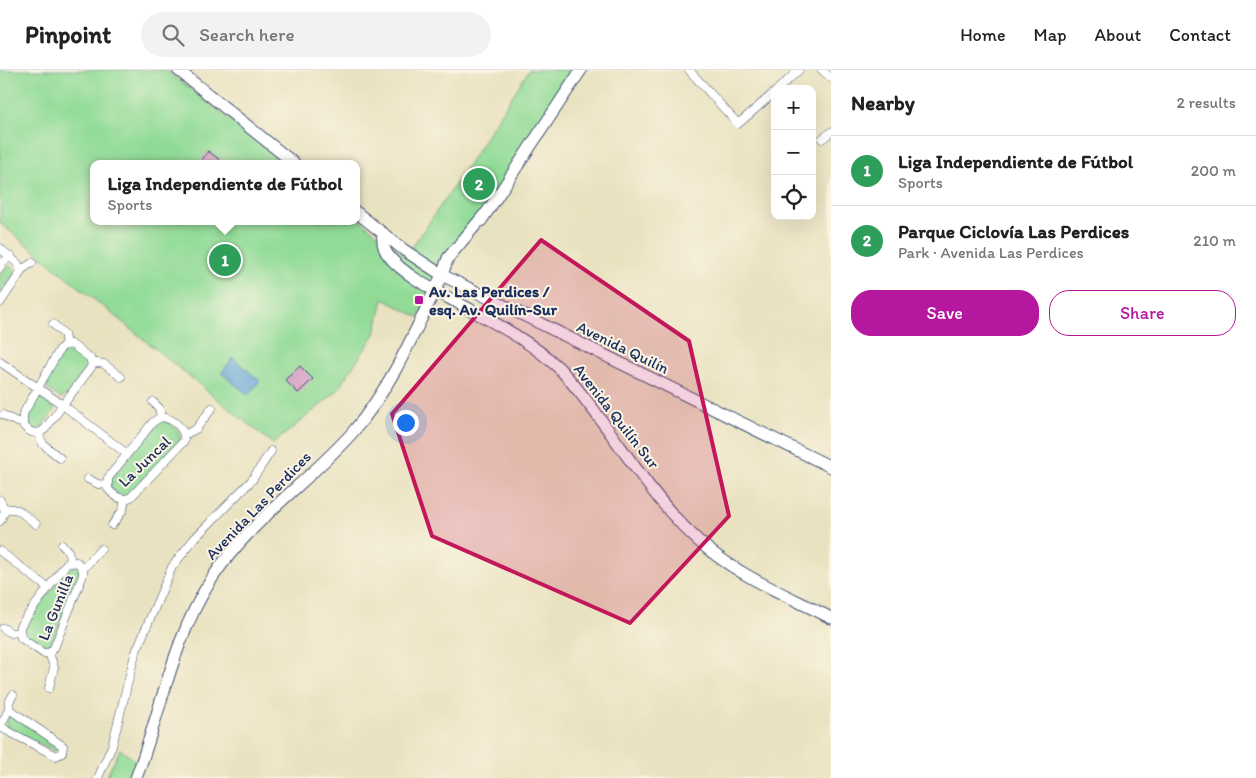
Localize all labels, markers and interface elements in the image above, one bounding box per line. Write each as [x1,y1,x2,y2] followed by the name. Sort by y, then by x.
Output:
[141,12,491,57] search box
[25,20,111,49] text: Pinpoint
[159,21,187,49] icon: search
[199,23,294,46] text: Search here
[960,24,1006,46] text: Home
[1034,24,1067,46] text: Map
[1095,24,1141,46] text: About
[1169,24,1231,46] text: Contact
[771,85,816,220] map controls
[771,85,816,130] button: +
[851,90,915,115] text: Nearby
[1176,93,1236,112] text: 2 results
[771,130,816,175] button: −
[898,150,1133,173] text: Liga Independiente de Fútbol
[90,160,360,225] popup
[863,161,871,180] text: 1
[1191,161,1236,180] text: 200 m
[463,165,495,203] pin: 2
[107,172,343,195] text: Liga Independiente de Fútbol
[898,173,943,192] text: Sports
[771,175,816,220] button: locate
[107,195,152,214] text: Sports
[898,220,1129,243] text: Parque Ciclovía Las Perdices
[863,231,871,250] text: 2
[1193,231,1236,250] text: 210 m
[209,241,241,279] pin: 1
[898,243,1084,262] text: Park · Avenida Las Perdices
[428,282,558,320] place label: Av. Las Perdices / esq. Av. Quilín-Sur
[851,290,1039,336] button: Save
[1049,290,1236,336] button: Share
[413,294,425,306] marker: Av. Las Perdices / esq. Av. Quilín-Sur
[574,317,672,378] street label: Avenida Quilín
[570,360,664,473] street label: Avenida Quilín Sur
[393,410,419,436] your location
[114,432,175,491] street label: La Juncal
[202,447,315,563] street label: Avenida Las Perdices
[33,570,78,643] street label: La Gunilla

